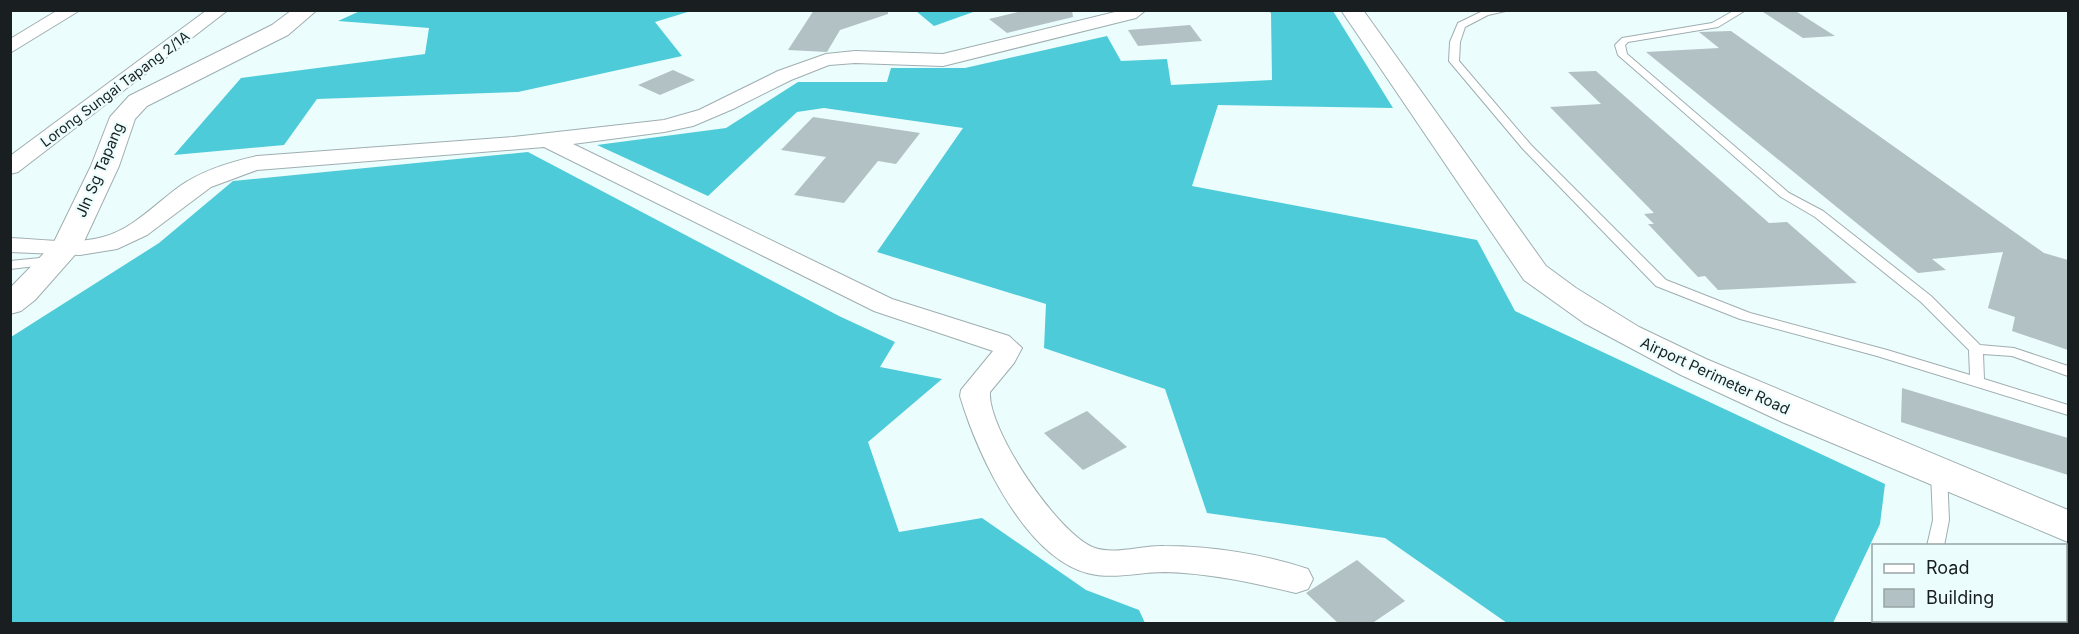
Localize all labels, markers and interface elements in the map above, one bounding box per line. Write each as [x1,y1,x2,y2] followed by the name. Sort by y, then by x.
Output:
[37,27,193,150] street label: Lorong Sungai Tapang 2/1A
[71,120,128,220] street label: Jln Sg Tapang
[1638,333,1793,418] street label: Airport Perimeter Road
[1872,544,2067,622] legend
[1926,557,1969,578] text: Road
[1926,587,1994,608] text: Building

